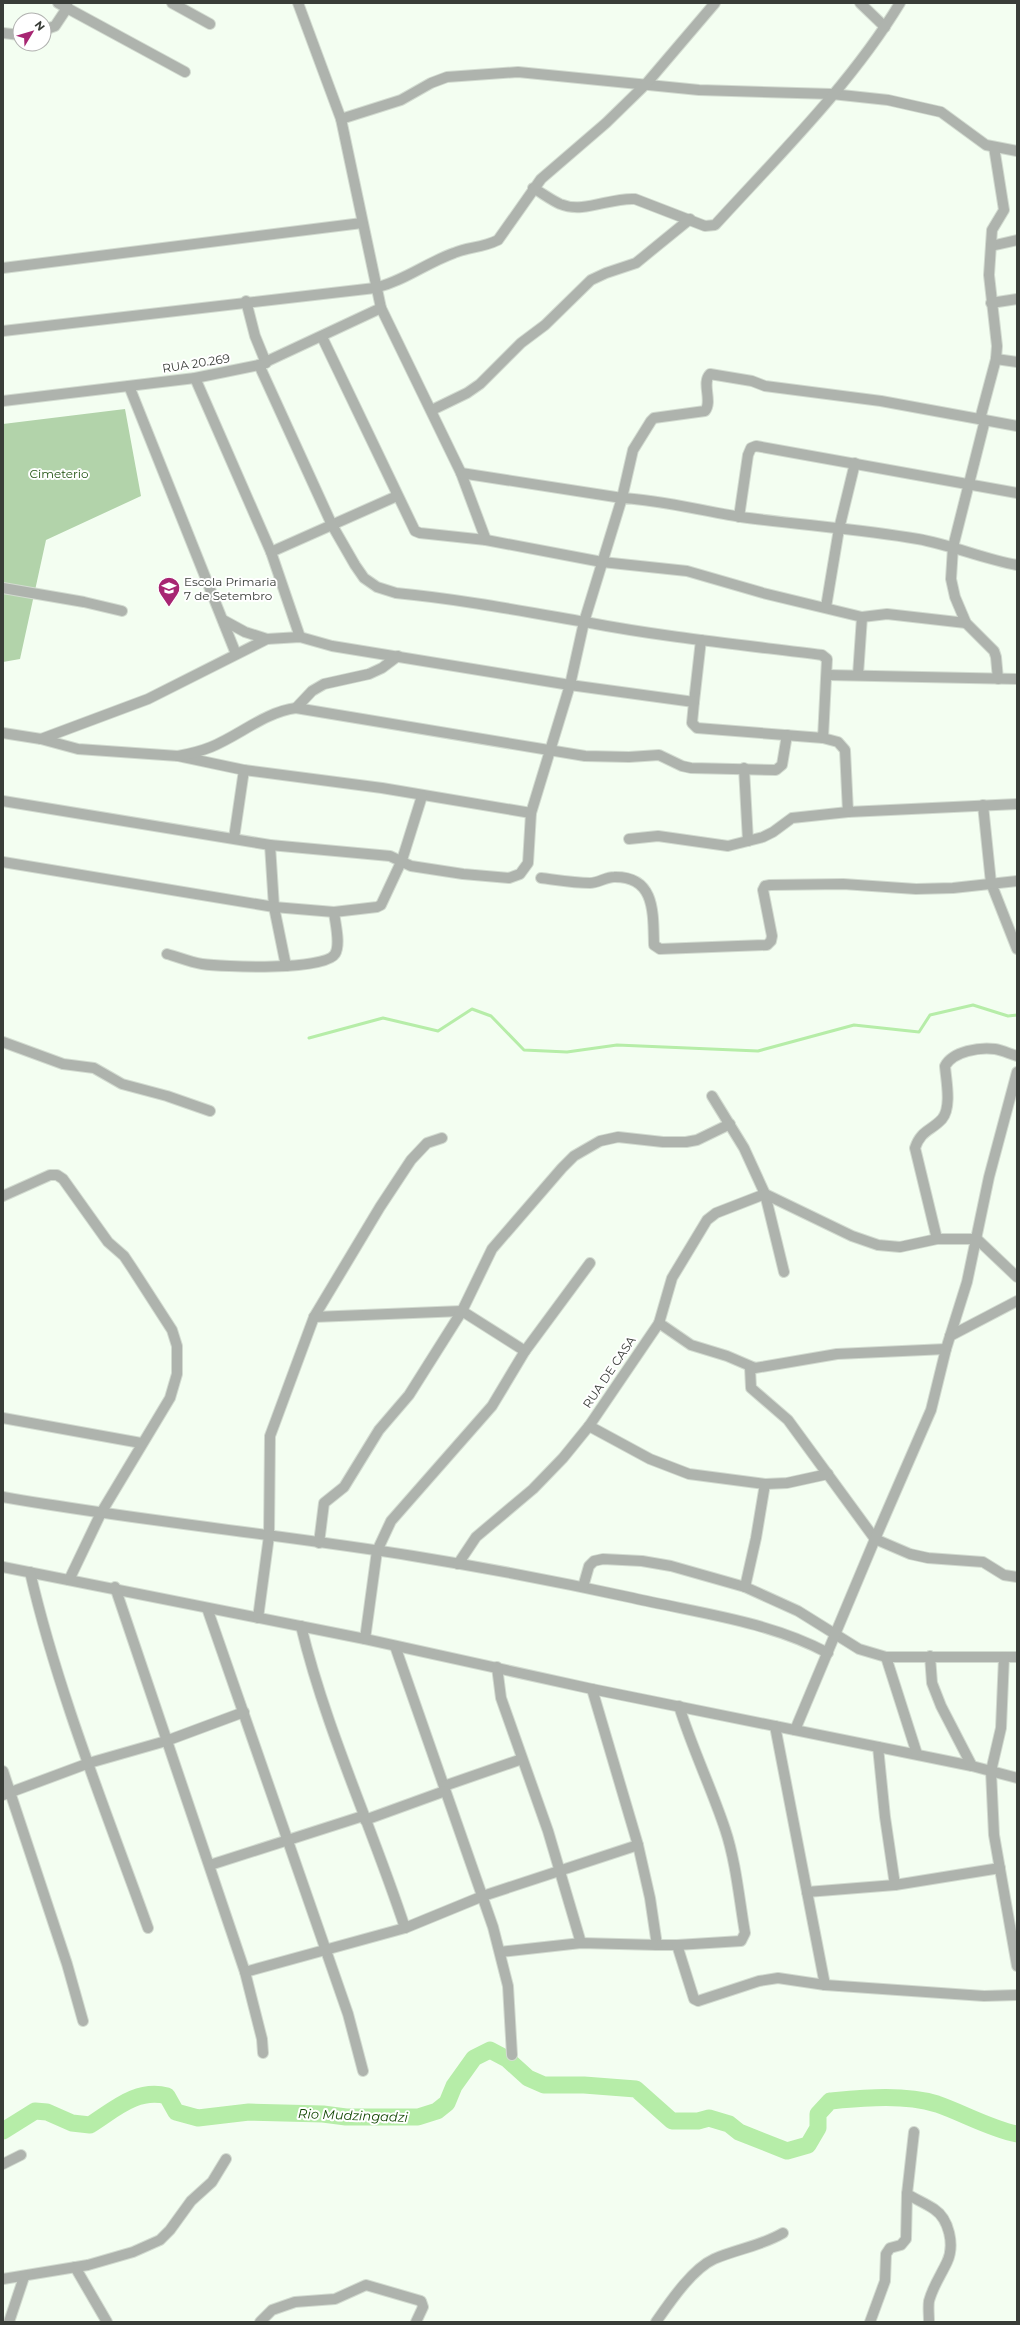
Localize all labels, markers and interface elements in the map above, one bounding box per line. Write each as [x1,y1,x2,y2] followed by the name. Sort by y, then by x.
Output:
[12,12,52,52] north arrow
[32,18,48,34] text: N
[161,350,231,376] street label: RUA 20.269
[29,466,89,481] park label: Cimeterio
[184,574,277,603] place label: Escola Primaria 7 de Setembro
[156,575,182,608] school or university icon: Escola Primaria 7 de Setembro
[579,1333,639,1411] street label: RUA DE CASA
[298,2105,409,2125] water label: Rio Mudzingadzi

